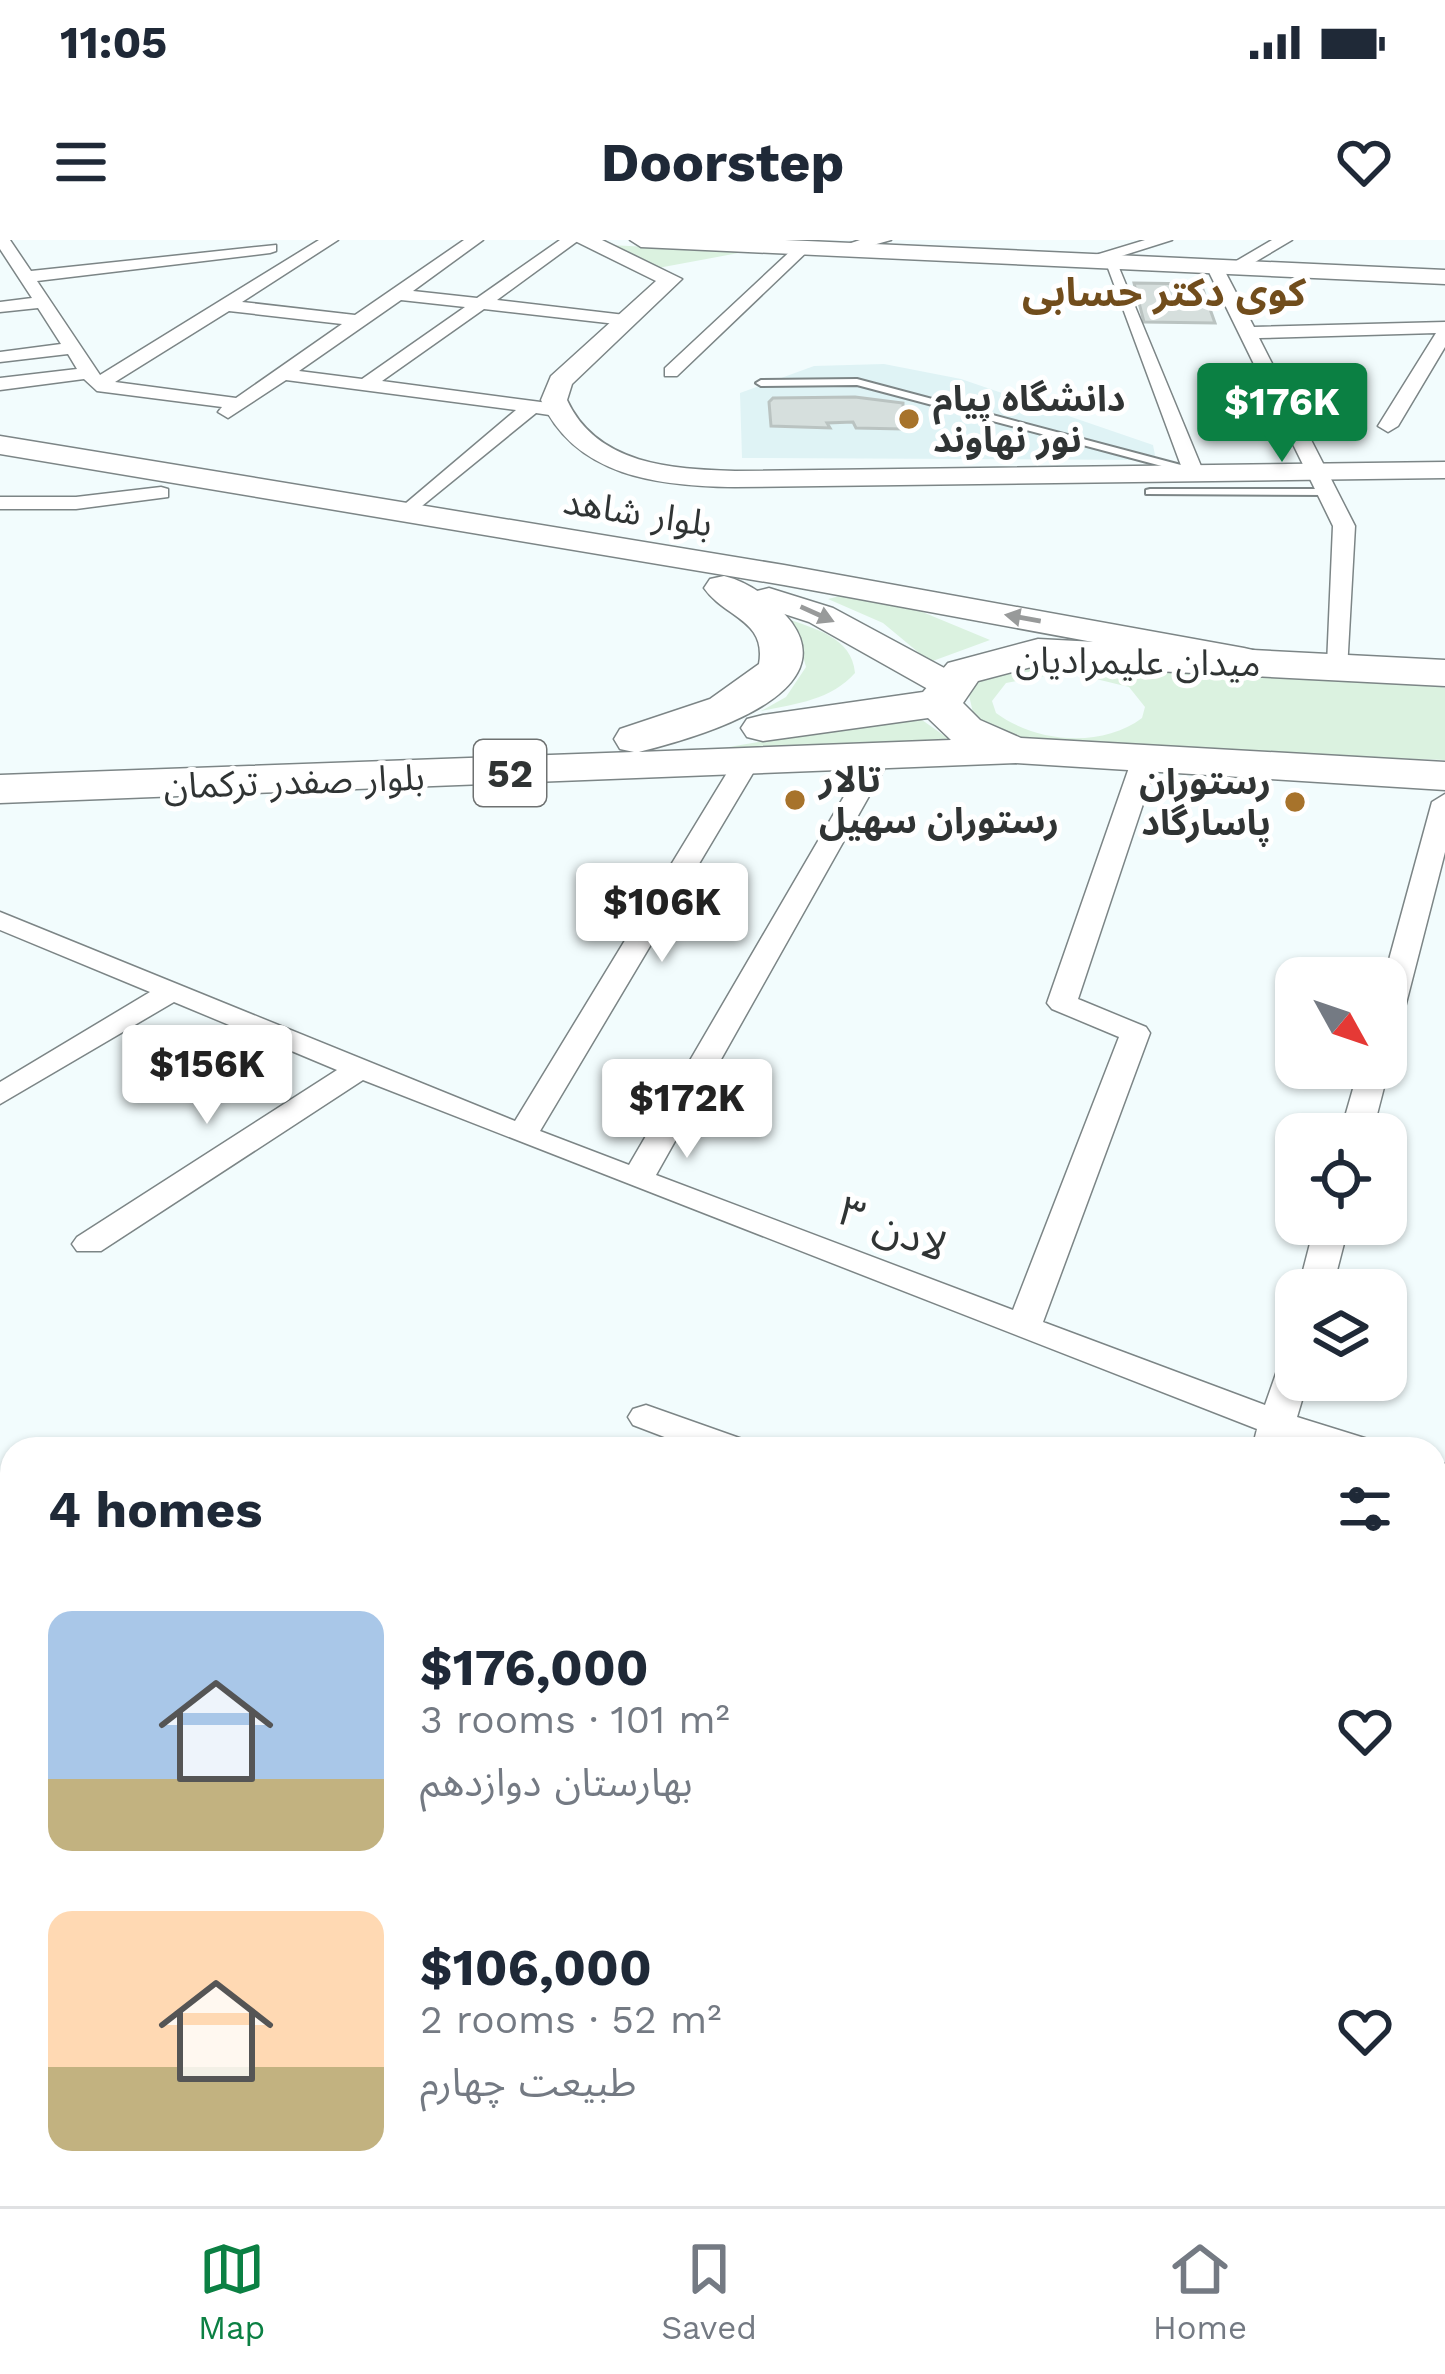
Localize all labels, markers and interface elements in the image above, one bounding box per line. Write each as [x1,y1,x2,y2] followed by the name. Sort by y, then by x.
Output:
[60,16,167,69] text: 11:05
[48,129,114,195] icon: menu
[1331,129,1397,195] icon: heart
[601,131,844,194] text: Doorstep
[1022,270,1307,315] district label: کوی دکتر حسابی
[1198,363,1366,465] pin: $176K
[933,378,1125,461] place label: دانشگاه پیام نور نهاوند
[1224,379,1340,424] text: $176K
[896,406,922,432] marker: دانشگاه پیام نور نهاوند
[560,481,715,545] street label: بلوار شاهد
[799,605,834,625] one-way arrow
[1004,609,1041,628] one-way arrow
[1015,639,1261,685] street label: میدان علیمرادیان
[474,740,546,806] road number: 52
[163,756,425,808] street label: بلوار صفدر ترکمان
[817,759,1059,842] place label: تالار رستوران سهیل
[1139,761,1271,847] place label: رستوران پاسارگاد
[782,787,808,813] marker: تالار رستوران سهیل
[1282,789,1308,815] marker: رستوران پاسارگاد
[578,863,746,965] pin: $106K
[603,879,721,924] text: $106K
[1275,957,1407,1089] north arrow
[1275,957,1407,1401] map controls
[123,1025,291,1127] pin: $156K
[149,1041,265,1086] text: $156K
[603,1059,771,1161] pin: $172K
[629,1075,745,1120] text: $172K
[1275,1113,1407,1245] button: locate
[832,1186,954,1271] street label: لادن ۳
[1275,1269,1407,1401] button: layers
[1332,1476,1398,1542] icon: filters
[48,1480,262,1539] text: 4 homes
[420,1638,649,1697] text: $176,000
[144,1659,288,1803] icon: home
[420,1697,730,1742] text: 3 rooms · 101 m²
[1332,1698,1398,1764] icon: heart
[420,1760,693,1805] text: بهارستان دوازدهم
[420,1938,652,1997] text: $106,000
[144,1959,288,2103] icon: home
[420,1997,721,2042] text: 2 rooms · 52 m²
[1332,1998,1398,2064] icon: heart
[420,2060,636,2105] text: طبیعت چهارم
[198,2236,265,2347] tab: Map
[661,2236,757,2347] tab: Saved
[1153,2236,1247,2347] tab: Home

